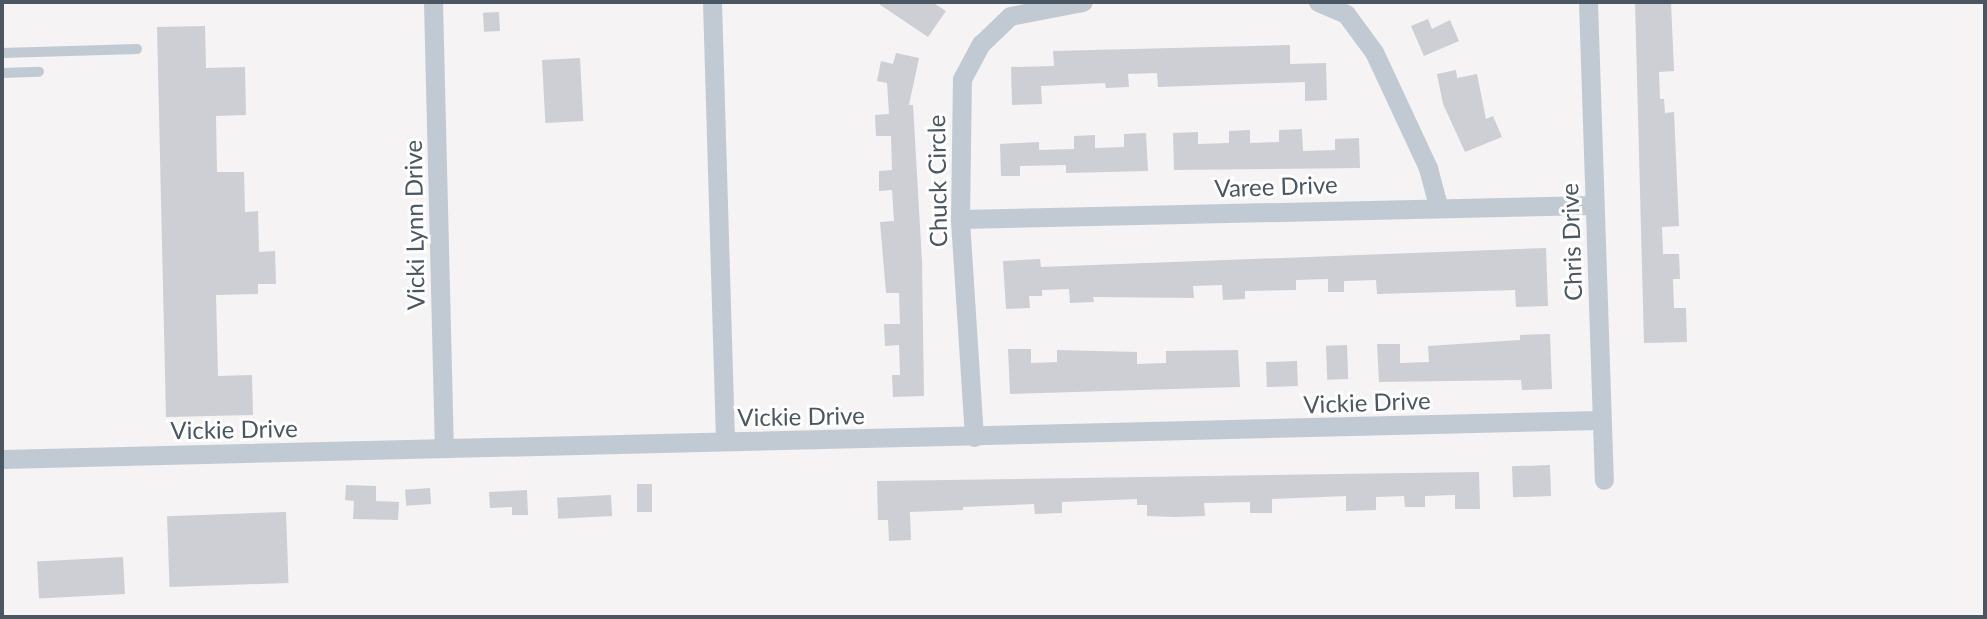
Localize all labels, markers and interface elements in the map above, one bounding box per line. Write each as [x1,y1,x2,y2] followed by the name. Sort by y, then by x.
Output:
[921,115,953,247] street label: Chuck Circle
[398,140,430,310] street label: Vicki Lynn Drive
[1214,169,1338,203] street label: Varee Drive
[1555,183,1587,301] street label: Chris Drive
[1303,385,1431,419] street label: Vickie Drive
[737,400,865,432] street label: Vickie Drive
[170,413,298,445] street label: Vickie Drive

